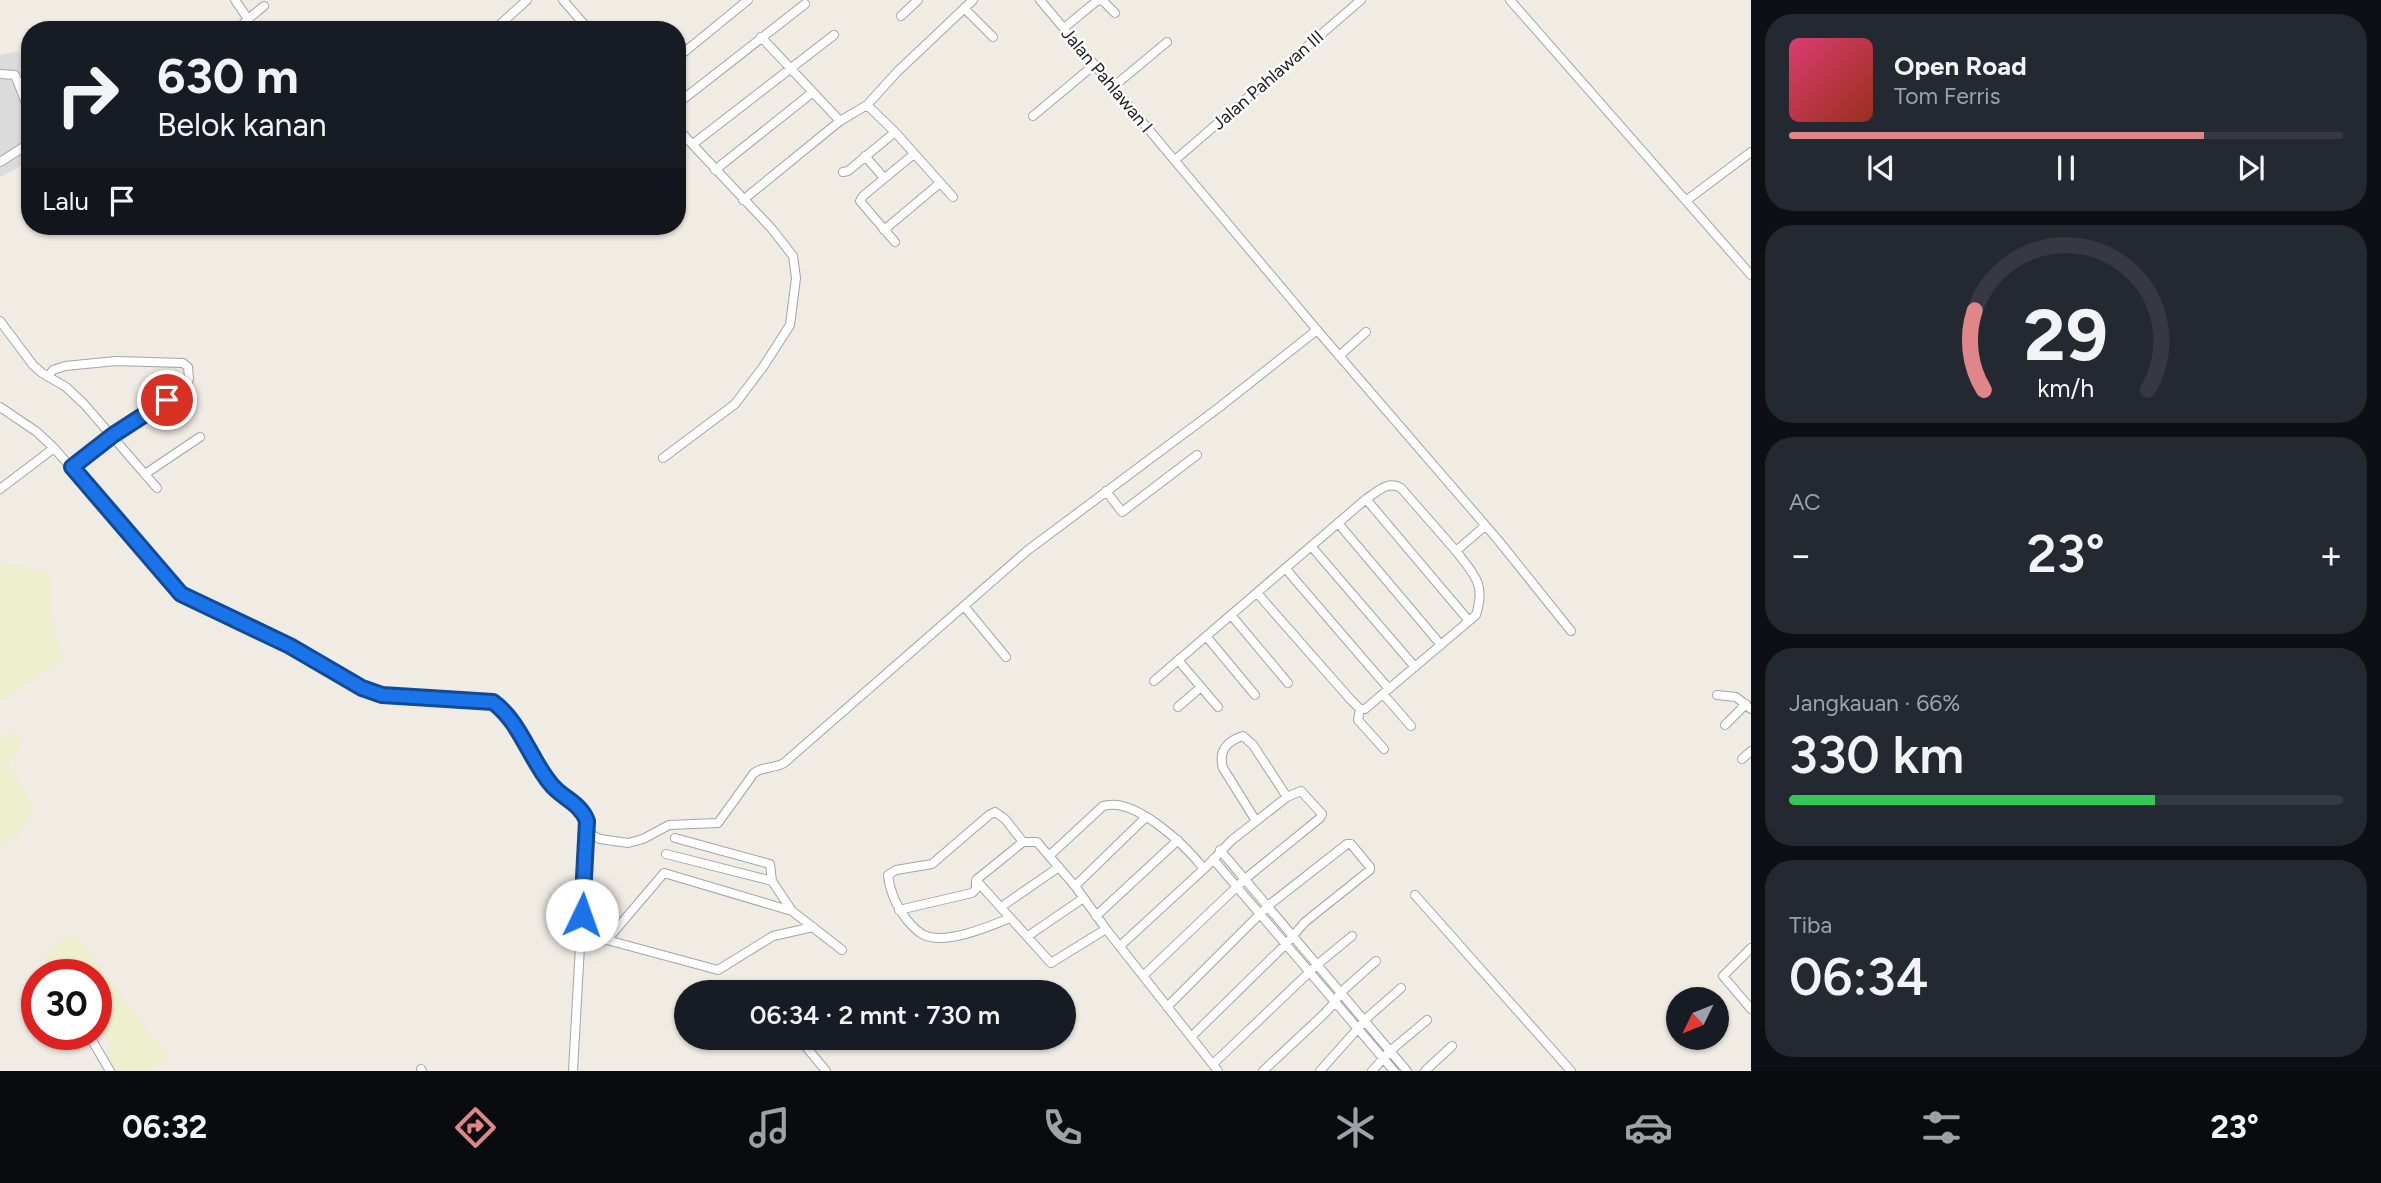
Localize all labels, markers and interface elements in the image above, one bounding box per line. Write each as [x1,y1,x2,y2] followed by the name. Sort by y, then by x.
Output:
[1056,23,1158,137] street label: Jalan Pahlawan I
[1208,26,1328,134] street label: Jalan Pahlawan III
[157,46,299,105] text: 630 m
[42,49,133,140] icon: right
[1894,50,2027,82] text: Open Road
[1894,82,2000,110] text: Tom Ferris
[157,106,327,144] text: Belok kanan
[1862,149,1900,187] icon: previous
[2047,149,2085,187] icon: pause
[2232,149,2270,187] icon: next
[103,182,141,220] icon: arrive
[42,185,89,217] text: Lalu
[2024,292,2108,379] text: 29
[137,370,197,430] pin
[2037,373,2095,403] text: km/h
[148,381,186,419] icon: arrive
[1789,488,1821,516] text: AC
[2027,523,2105,585] text: 23°
[1789,532,1813,578] text: −
[2319,532,2343,578] text: +
[1789,689,1960,717] text: Jangkauan · 66%
[1789,724,1964,786] text: 330 km
[545,878,619,952] position arrow
[1789,911,1832,939] text: Tiba
[1789,946,1928,1008] text: 06:34
[21,959,112,1050] speed limit sign: 30
[1666,987,1729,1050] north arrow
[1666,987,1729,1050] map controls
[750,999,1000,1031] text: 06:34 · 2 mnt · 730 m
[451,1103,500,1152] icon: directions
[745,1103,794,1152] icon: music
[1038,1103,1087,1152] icon: phone
[1331,1103,1380,1152] icon: climate
[1624,1103,1673,1152] icon: car
[1917,1103,1966,1152] icon: filters
[122,1108,207,1146] text: 06:32
[2210,1108,2259,1146] text: 23°

